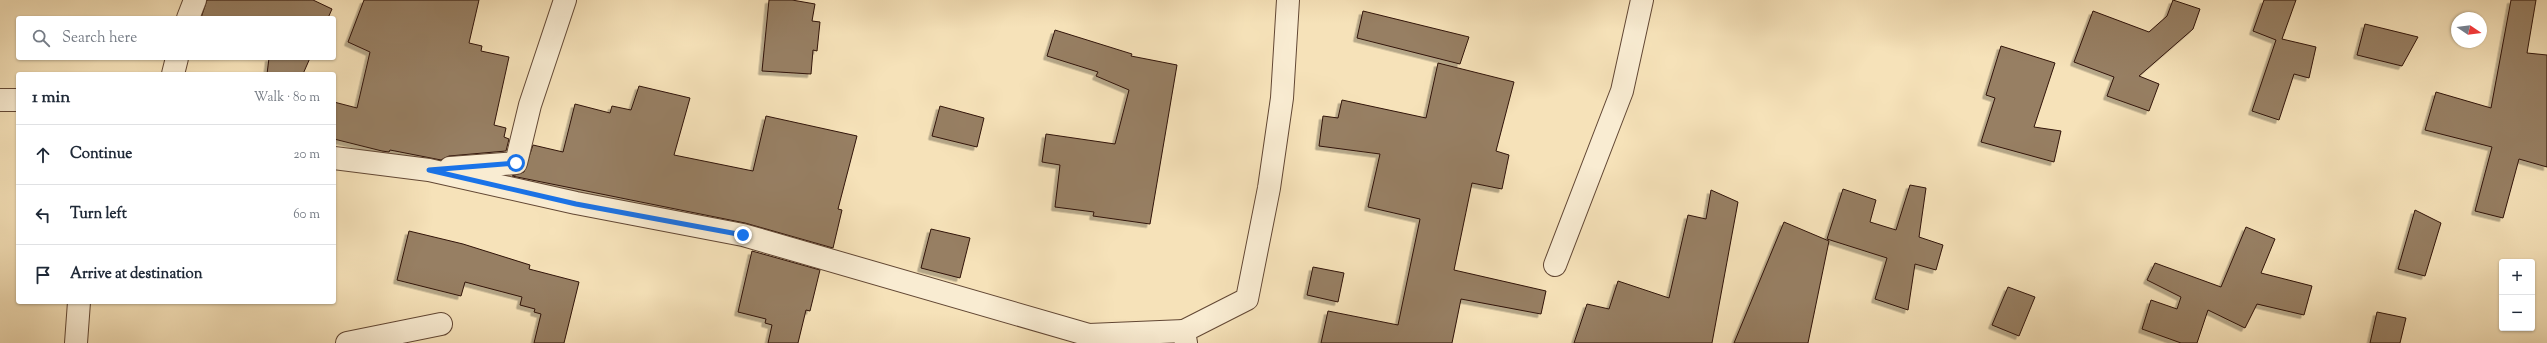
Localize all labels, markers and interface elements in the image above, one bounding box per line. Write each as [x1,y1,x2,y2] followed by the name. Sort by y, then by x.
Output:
[2451,12,2487,48] north arrow
[16,16,336,60] search box
[30,27,52,49] icon: search
[62,28,137,49] text: Search here
[32,86,70,110] text: 1 min
[254,89,320,107] text: Walk · 80 m
[32,144,54,166] icon: ahead
[70,144,132,165] text: Continue
[294,146,320,164] text: 20 m
[507,154,525,172] route start
[32,204,54,226] icon: left
[70,204,127,225] text: Turn left
[293,206,320,224] text: 60 m
[734,226,752,244] route end
[2499,259,2535,331] map controls
[2499,259,2535,295] button: +
[32,264,54,286] icon: arrive
[70,264,203,285] text: Arrive at destination
[2499,295,2535,331] button: −

